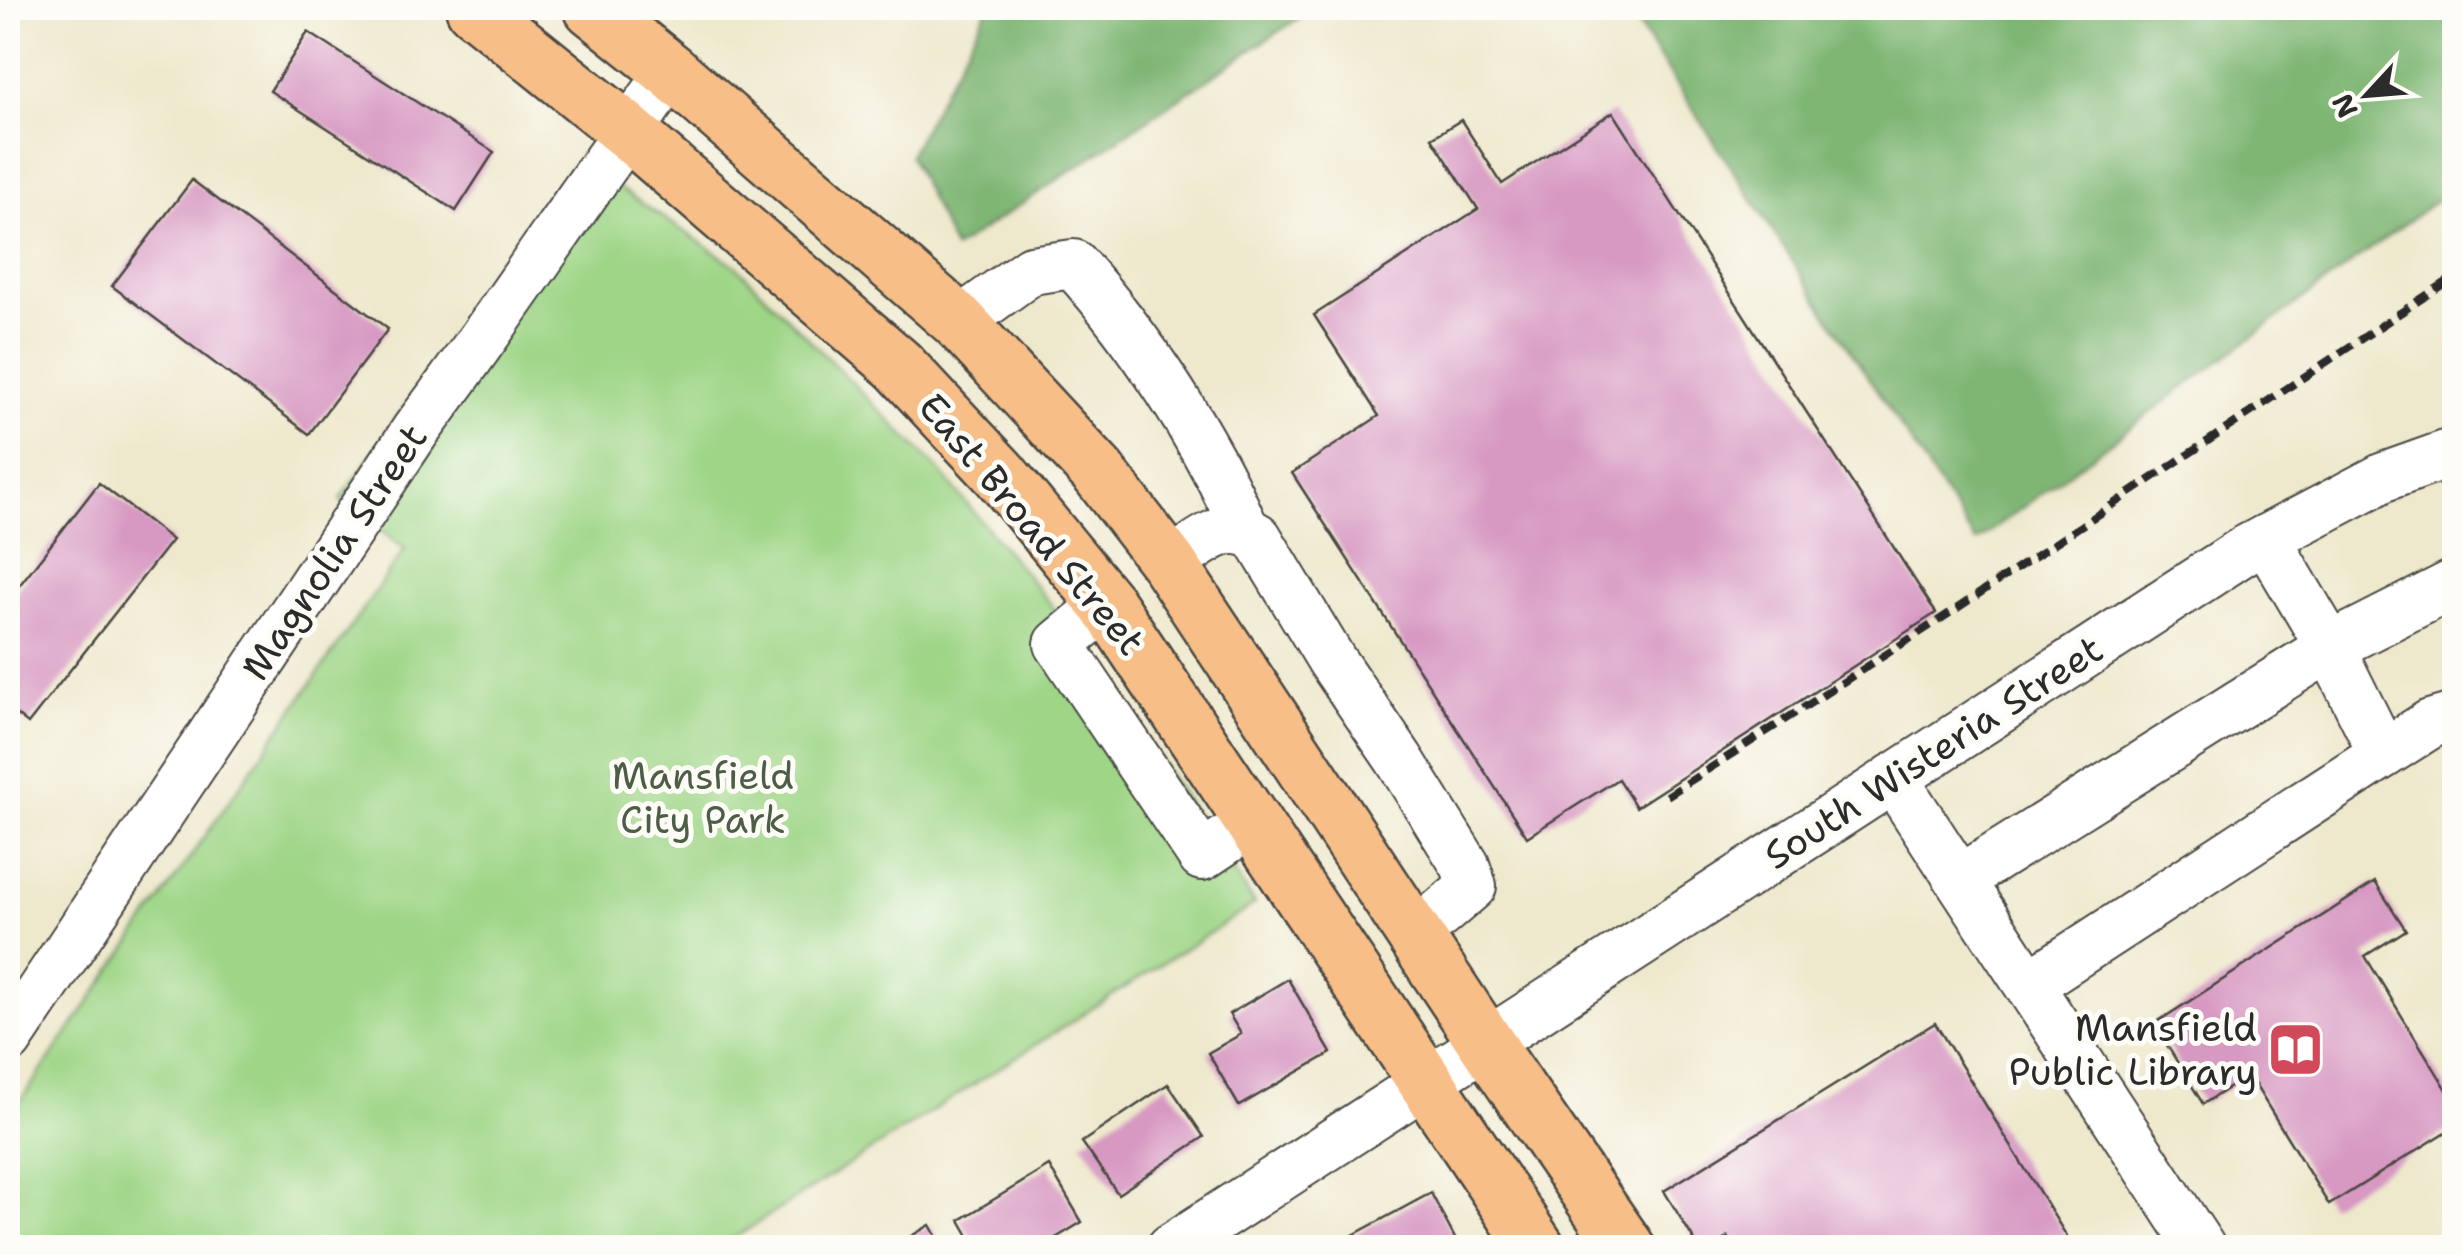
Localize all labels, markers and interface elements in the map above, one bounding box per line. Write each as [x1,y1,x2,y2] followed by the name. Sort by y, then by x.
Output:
[2317,45,2417,145] north arrow
[2323,88,2366,124] text: N
[907,382,1157,666] street label: East Broad Street
[229,414,439,690] street label: Magnolia Street
[1754,623,2112,881] street label: South Wisteria Street
[612,750,794,845] park label: Mansfield City Park
[2008,1002,2257,1097] place label: Mansfield Public Library
[2266,1019,2326,1079] library icon: Mansfield Public Library

